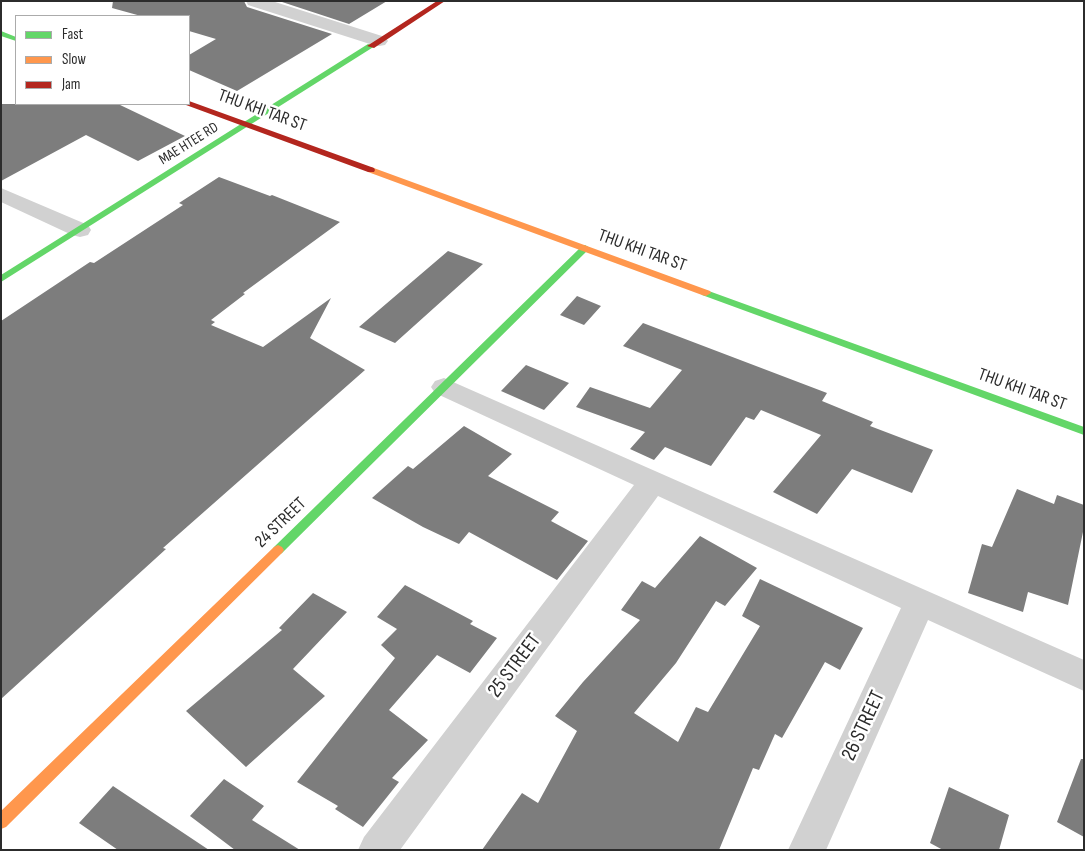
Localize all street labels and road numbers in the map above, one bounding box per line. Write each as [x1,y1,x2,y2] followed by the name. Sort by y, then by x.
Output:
[215,85,309,137] street label: THU KHI TAR ST
[156,119,222,169] street label: MAE HTEE RD
[595,225,689,277] street label: THU KHI TAR ST
[975,364,1069,416] street label: THU KHI TAR ST
[251,493,311,553] street label: 24 STREET
[483,629,547,703] street label: 25 STREET
[837,687,891,765] street label: 26 STREET

